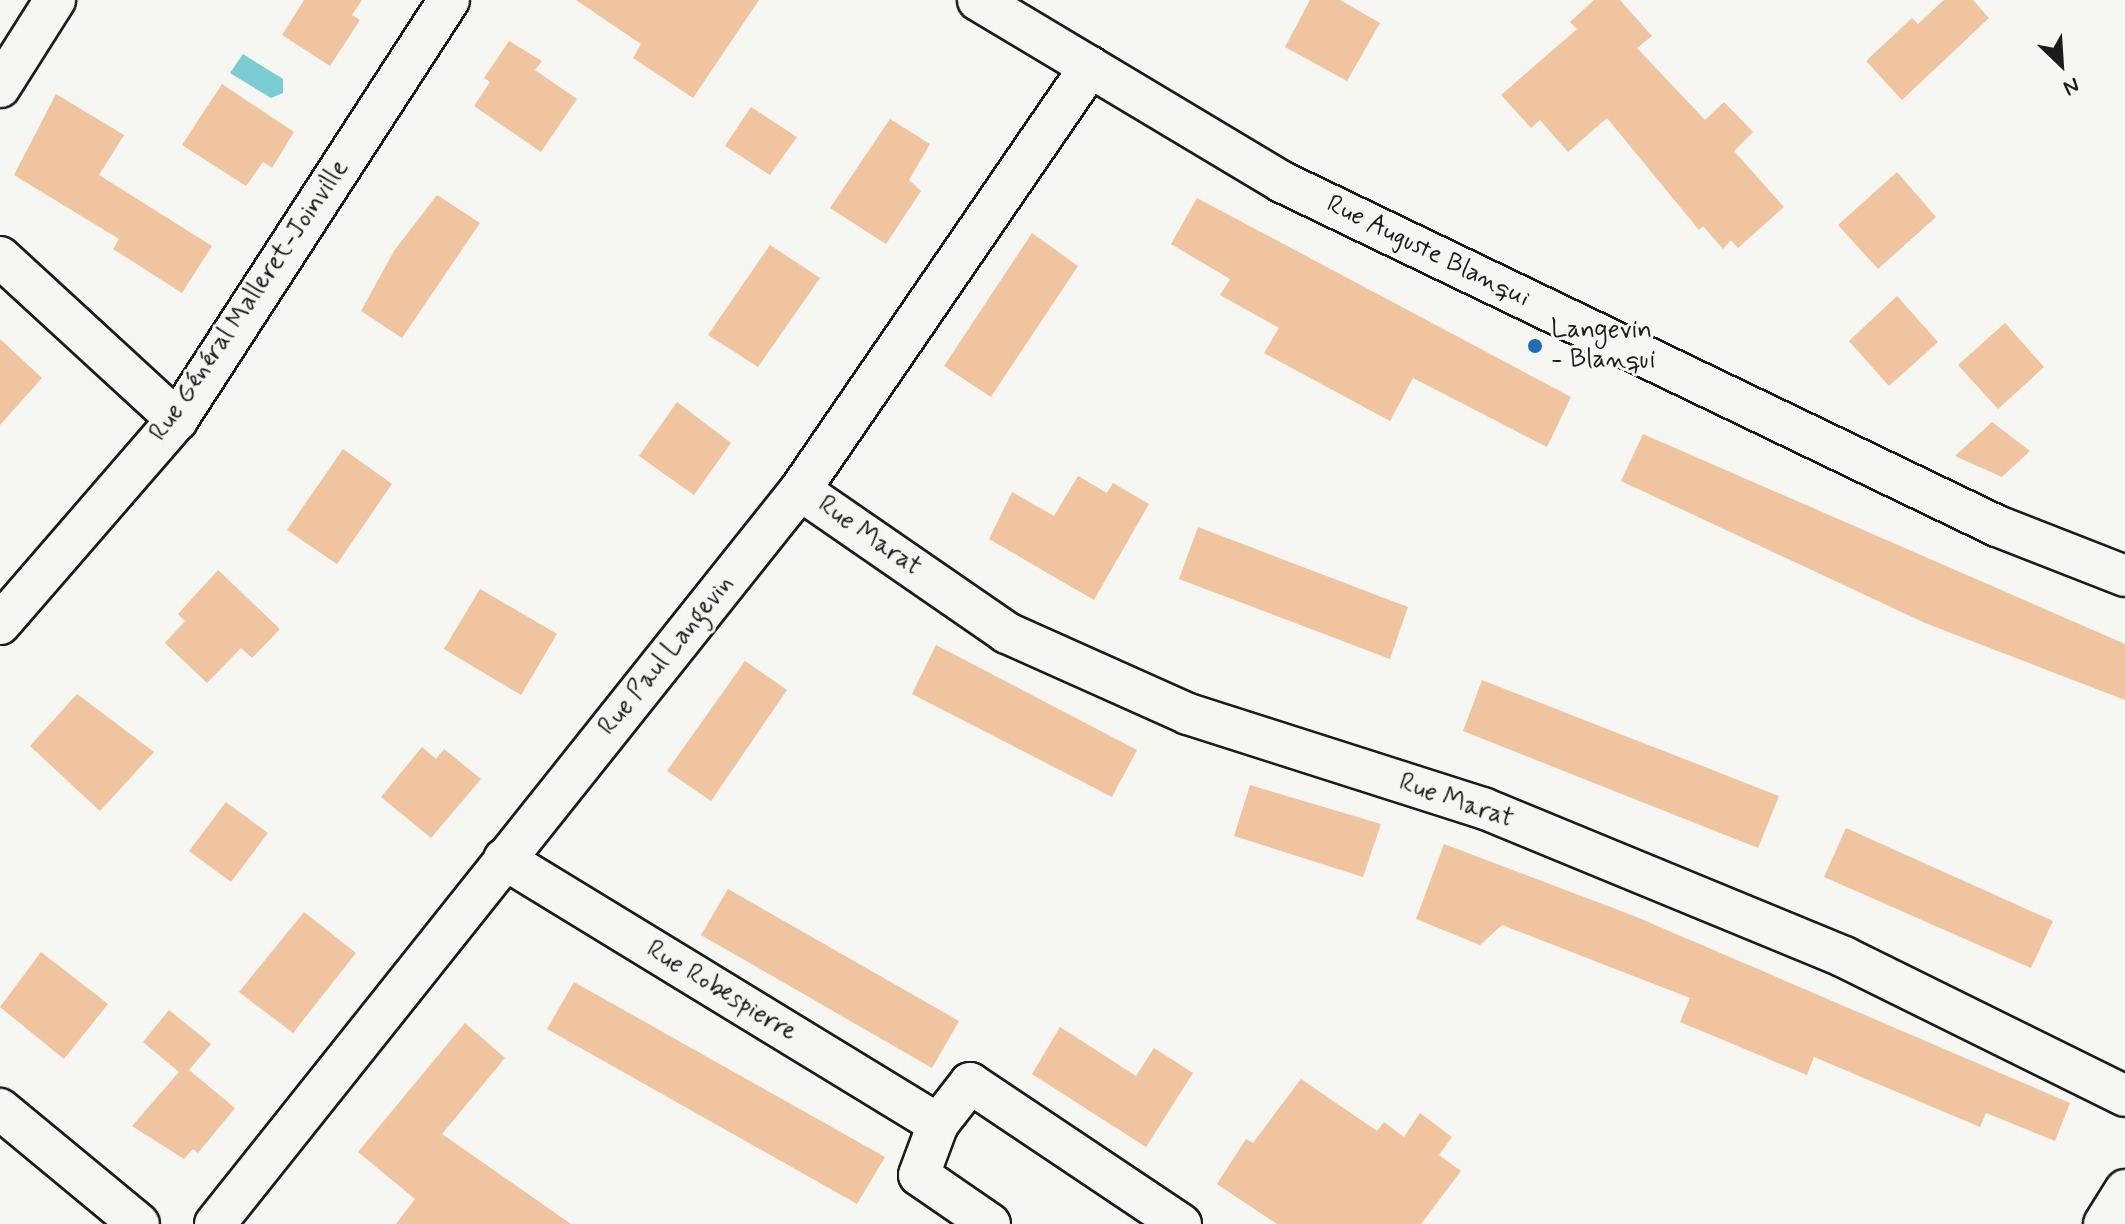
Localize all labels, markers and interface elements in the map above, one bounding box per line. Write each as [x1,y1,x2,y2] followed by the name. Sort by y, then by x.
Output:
[2021,24,2101,104] north arrow
[2059,70,2084,102] text: N
[146,157,354,445] street label: Rue Général Malleret-Joinville
[1322,190,1534,314] street label: Rue Auguste Blanqui
[1551,315,1655,376] place label: Langevin - Blanqui
[1526,337,1544,355] marker: Langevin - Blanqui
[813,491,925,583] street label: Rue Marat
[593,570,741,742] street label: Rue Paul Langevin
[1396,768,1516,836] street label: Rue Marat
[640,935,802,1049] street label: Rue Robespierre

